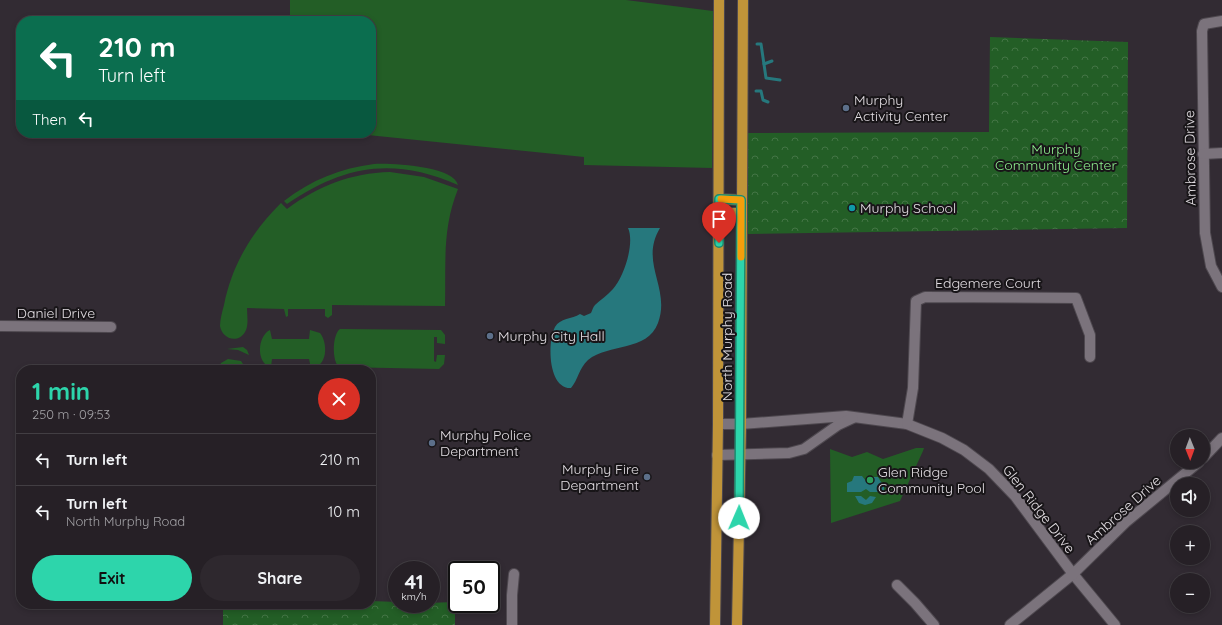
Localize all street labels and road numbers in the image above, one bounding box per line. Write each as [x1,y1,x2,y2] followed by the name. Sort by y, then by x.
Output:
[1180,110,1200,206] street label: Ambrose Drive
[718,273,736,401] street label: North Murphy Road
[935,274,1041,292] street label: Edgemere Court
[17,304,95,322] street label: Daniel Drive
[999,461,1079,557] street label: Glen Ridge Drive
[1081,471,1165,549] street label: Ambrose Drive

